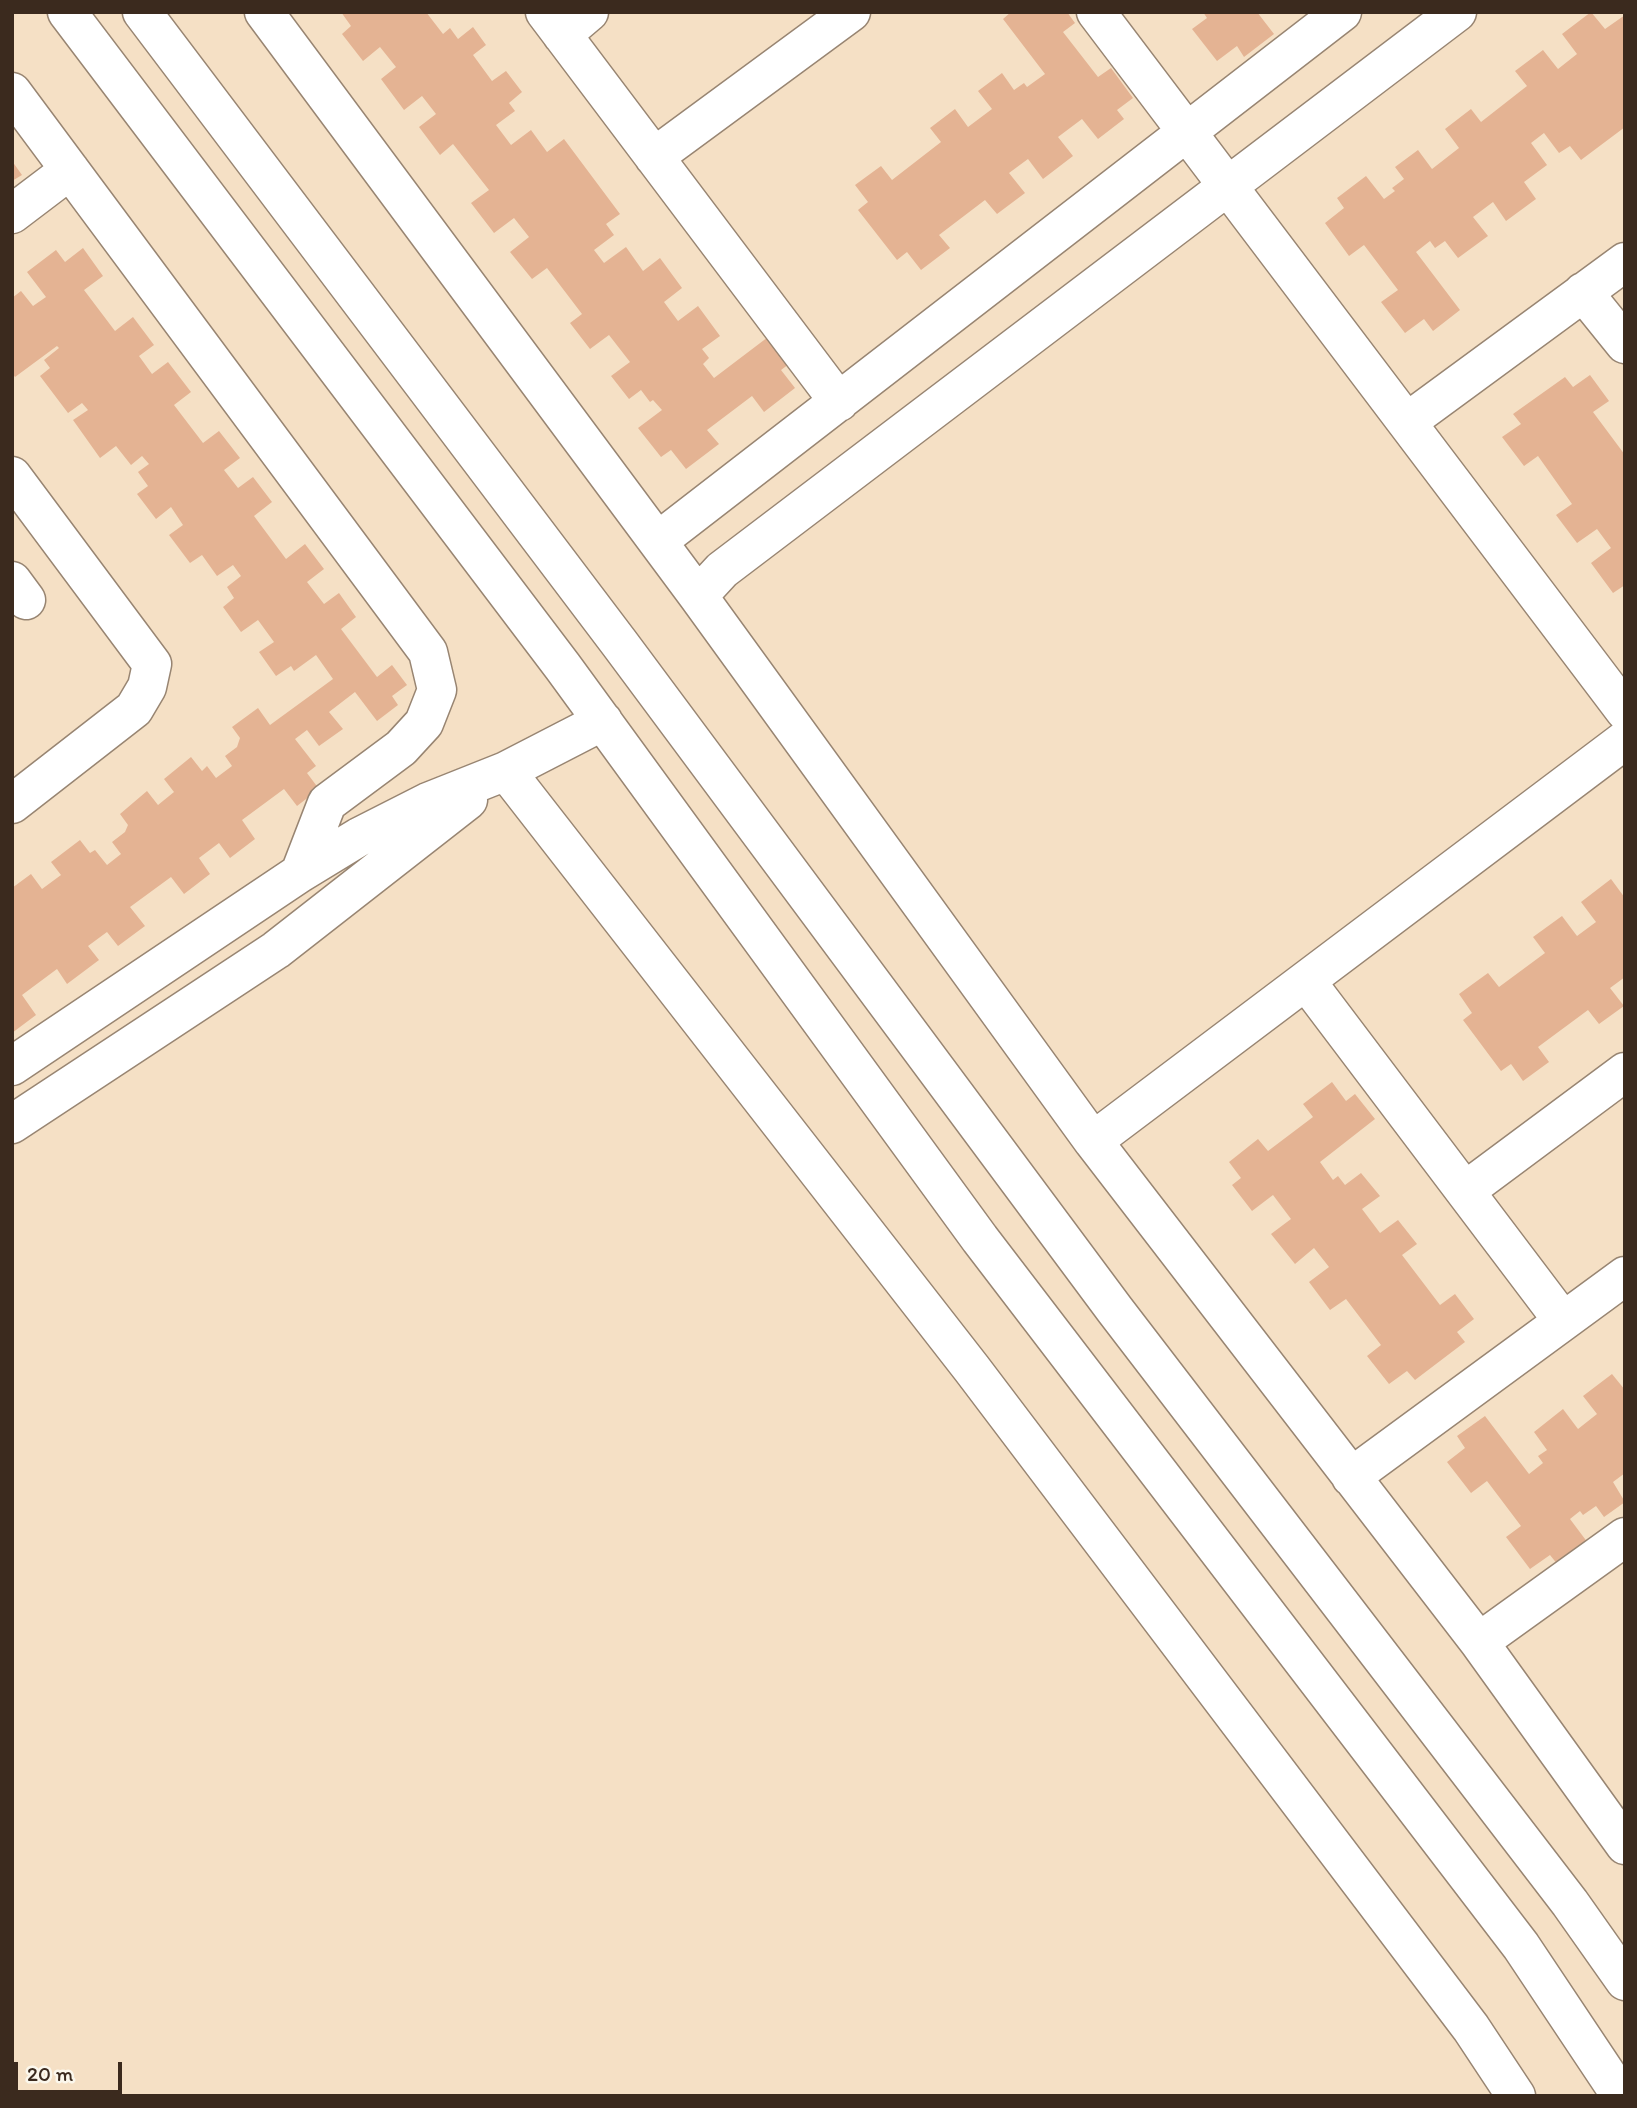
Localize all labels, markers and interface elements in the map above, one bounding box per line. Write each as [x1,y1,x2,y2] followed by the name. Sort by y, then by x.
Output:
[18,2048,126,2092] scale bar
[27,2061,73,2086] text: 20 m

